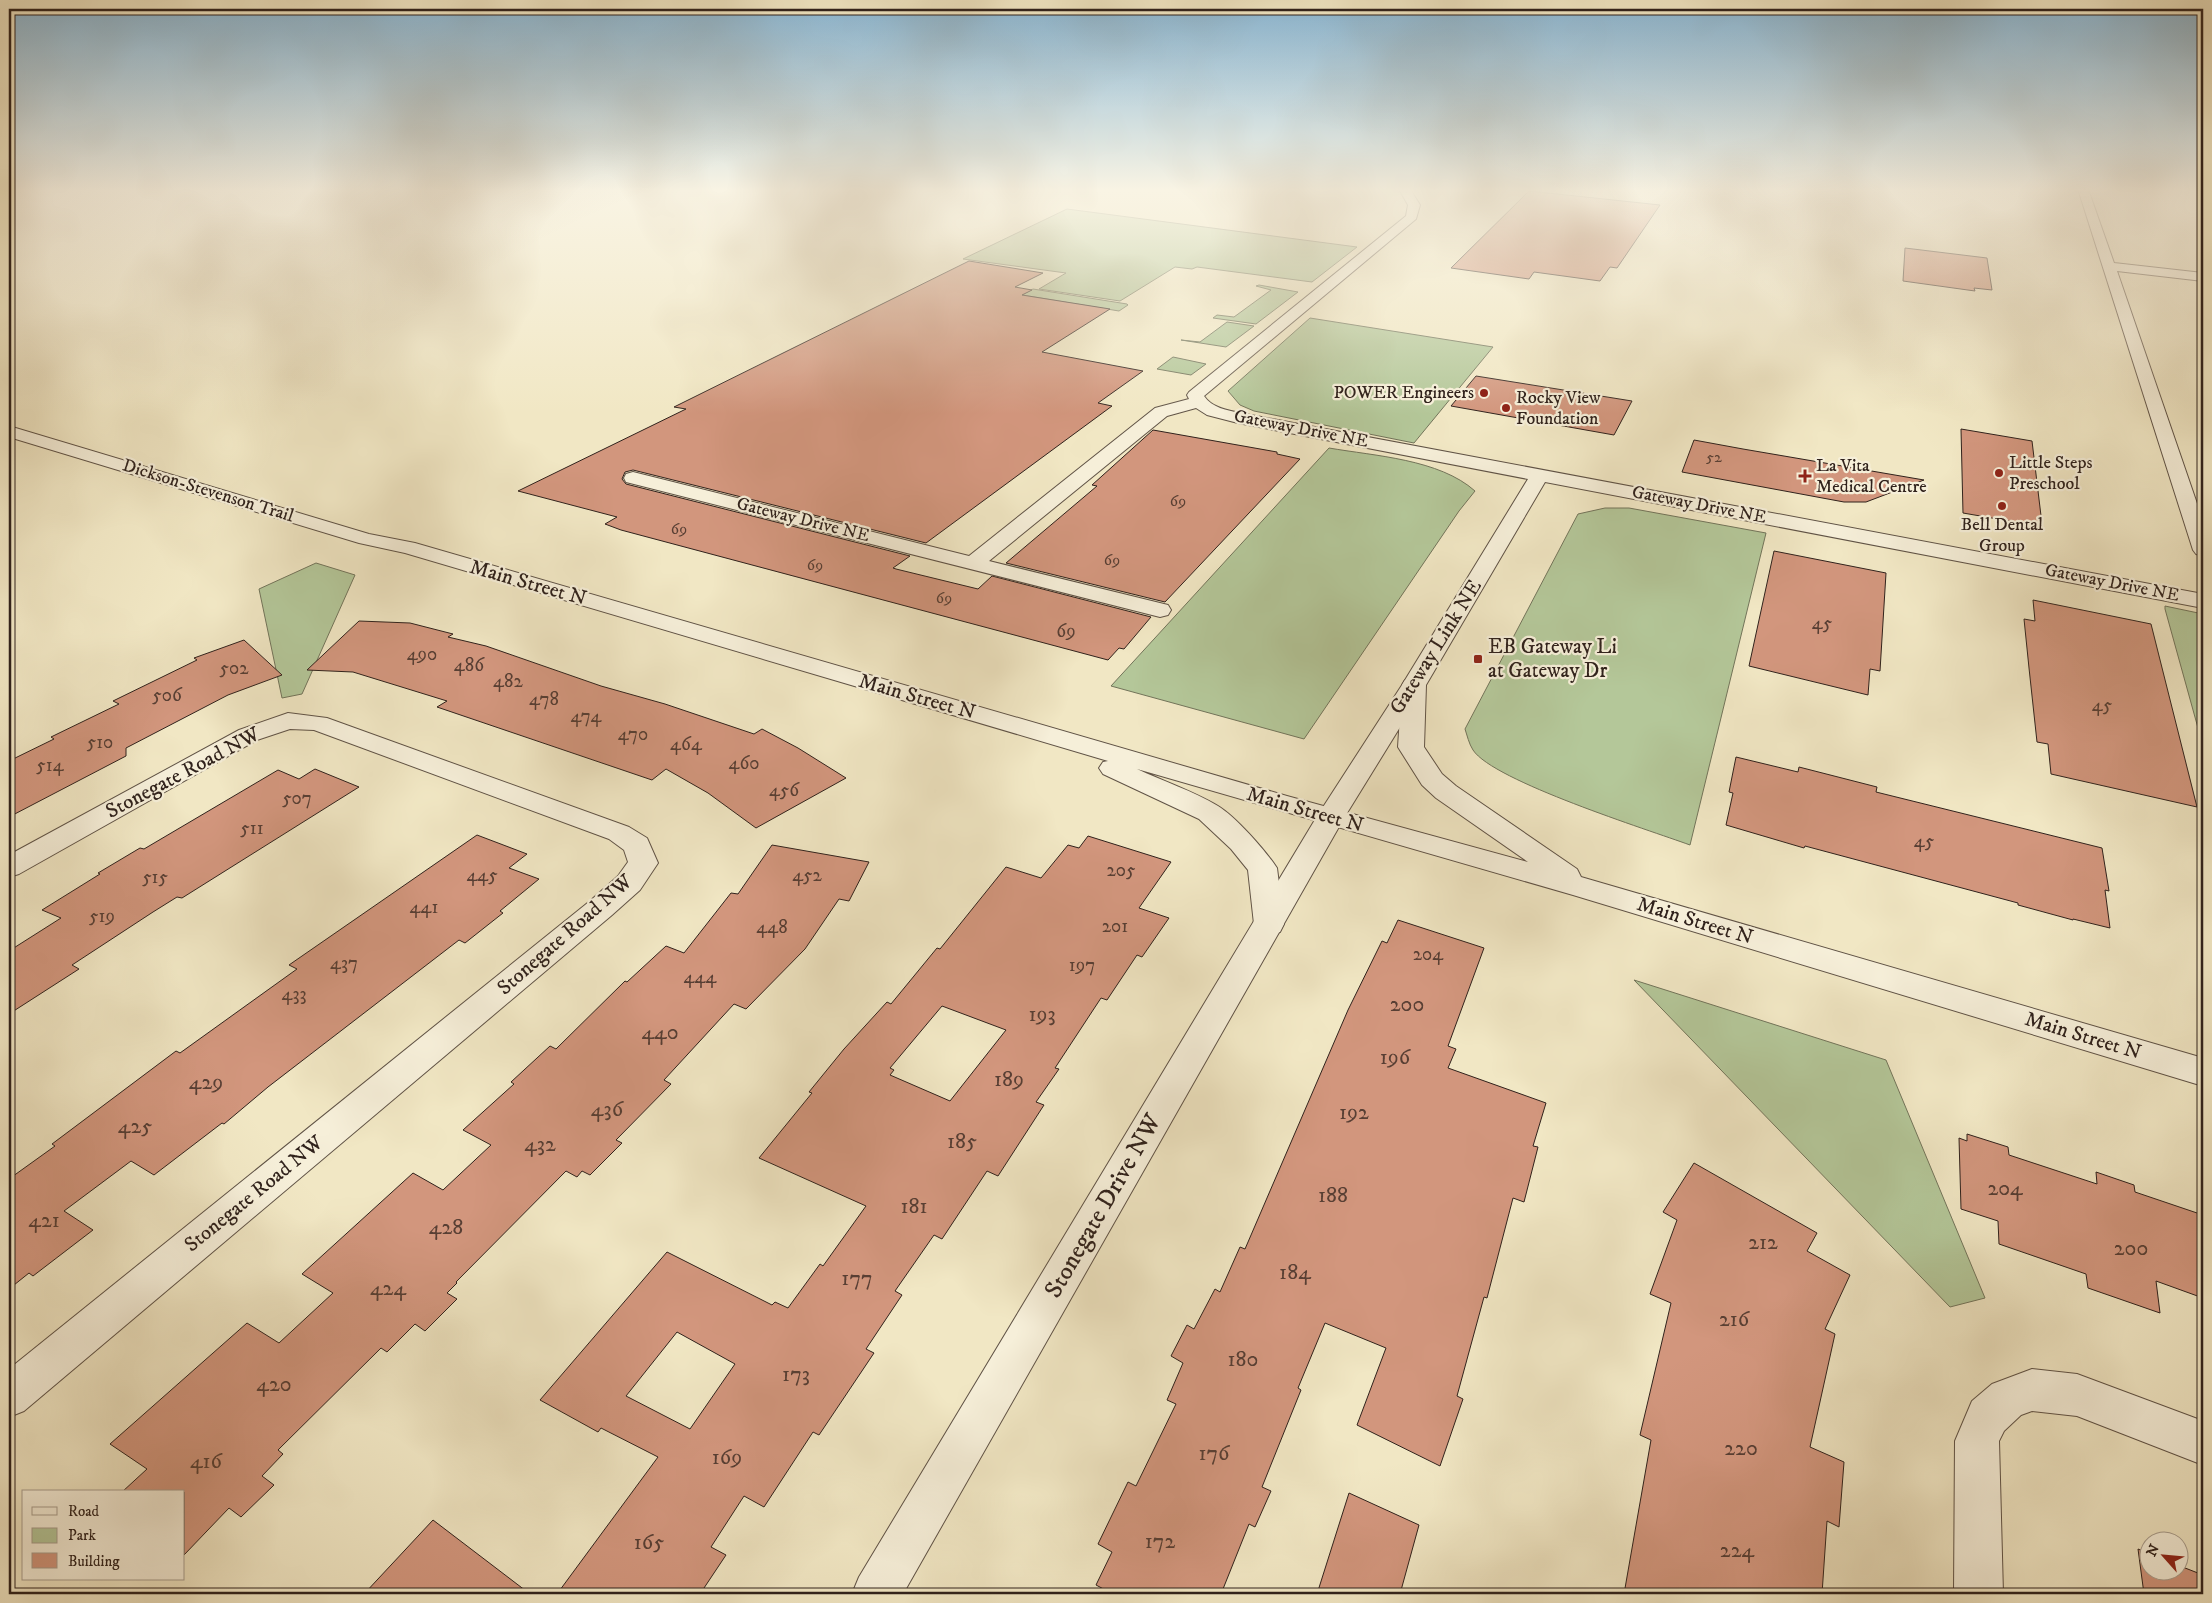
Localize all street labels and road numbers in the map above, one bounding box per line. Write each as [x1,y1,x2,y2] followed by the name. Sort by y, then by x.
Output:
[1232,405,1370,453] street label: Gateway Drive NE
[120,454,297,528] street label: Dickson-Stevenson Trail
[1630,481,1768,529] street label: Gateway Drive NE
[734,493,872,547] street label: Gateway Drive NE
[467,554,589,612] street label: Main Street N
[2043,559,2181,607] street label: Gateway Drive NE
[1384,575,1488,719] street label: Gateway Link NE
[856,668,978,726] street label: Main Street N
[101,721,265,825] street label: Stonegate Road NW
[1244,781,1366,839] street label: Main Street N
[492,869,639,1001] street label: Stonegate Road NW
[1634,891,1756,951] street label: Main Street N
[2022,1006,2144,1066] street label: Main Street N
[1038,1107,1169,1304] street label: Stonegate Drive NW
[179,1130,329,1258] street label: Stonegate Road NW

